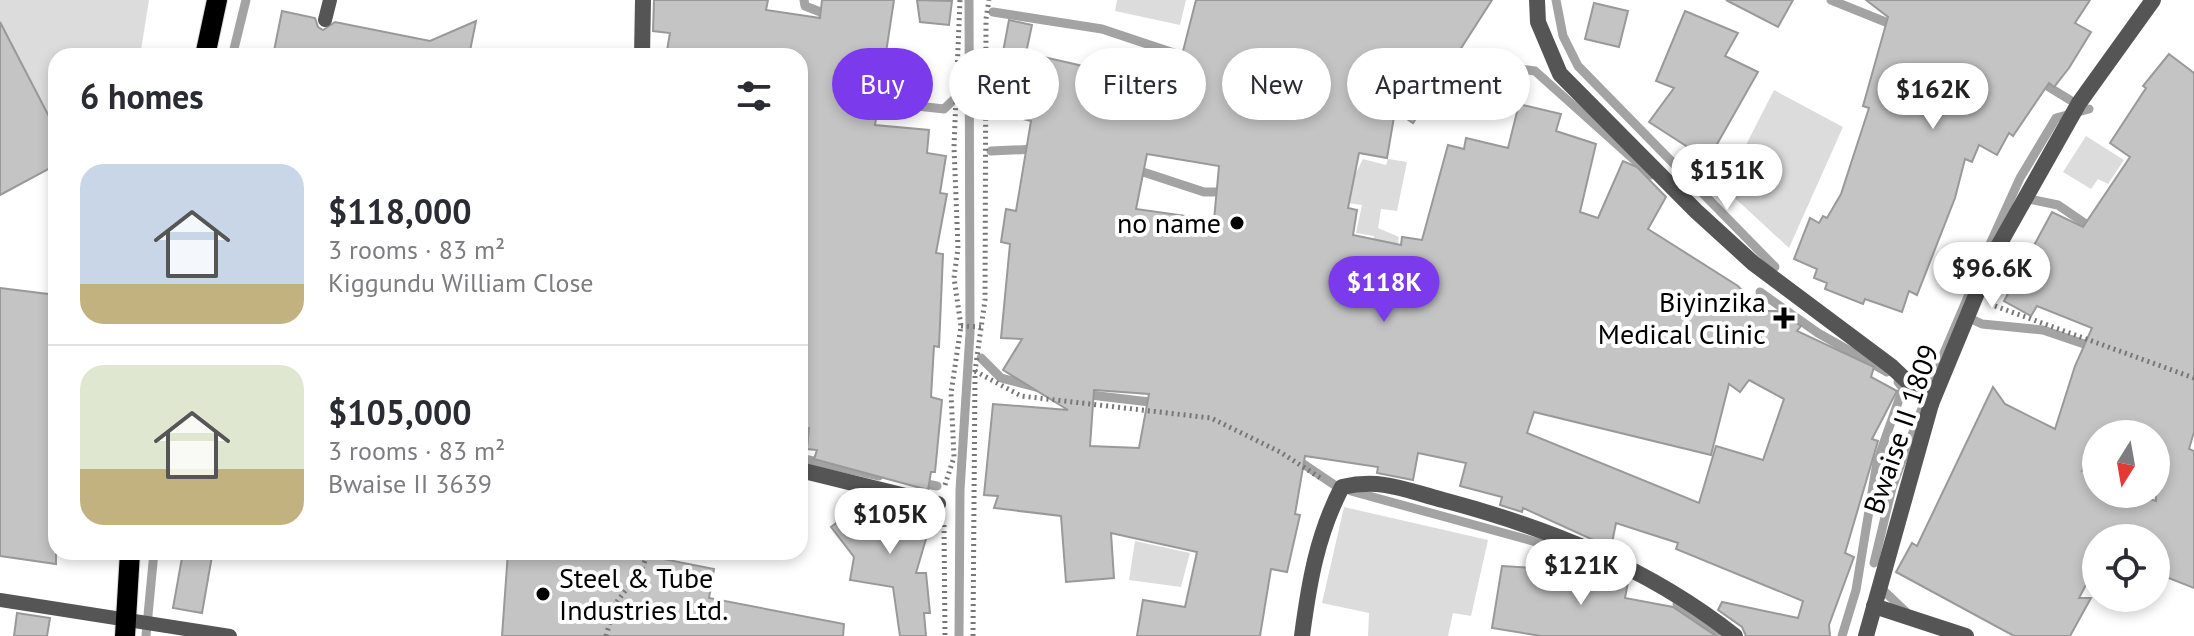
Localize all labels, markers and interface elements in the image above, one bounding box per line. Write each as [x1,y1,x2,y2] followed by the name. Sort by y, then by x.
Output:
[832,48,933,120] chip: Buy
[949,48,1059,120] chip: Rent
[1075,48,1206,120] chip: Filters
[1222,48,1331,120] chip: New
[1347,48,1530,120] chip: Apartment
[1877,63,1989,131] pin: $162K
[1895,72,1971,105] text: $162K
[80,74,204,118] text: 6 homes
[732,74,776,118] icon: filters
[1671,144,1783,212] pin: $151K
[1689,153,1765,186] text: $151K
[328,189,472,233] text: $118,000
[144,196,240,292] icon: home
[1117,204,1221,241] place label: no name
[1228,214,1246,232] marker: no name
[328,233,505,266] text: 3 rooms · 83 m²
[1927,242,2057,310] pin: $96.6K
[1951,251,2033,284] text: $96.6K
[1328,256,1440,324] pin: $118K
[1346,265,1422,298] text: $118K
[328,266,594,299] text: Kiggundu William Close
[1598,283,1766,352] place label: Biyinzika Medical Clinic
[1773,307,1795,329] marker: Biyinzika Medical Clinic
[1854,339,1947,518] street label: Bwaise II 1809
[328,390,472,434] text: $105,000
[144,397,240,493] icon: home
[2082,420,2170,508] north arrow
[2082,420,2170,612] map controls
[328,434,505,467] text: 3 rooms · 83 m²
[328,467,492,500] text: Bwaise II 3639
[834,488,946,556] pin: $105K
[852,497,928,530] text: $105K
[2082,524,2170,612] button: locate
[1525,539,1637,607] pin: $121K
[1543,548,1619,581] text: $121K
[559,559,728,628] place label: Steel & Tube Industries Ltd.
[534,585,552,603] marker: Steel & Tube Industries Ltd.

